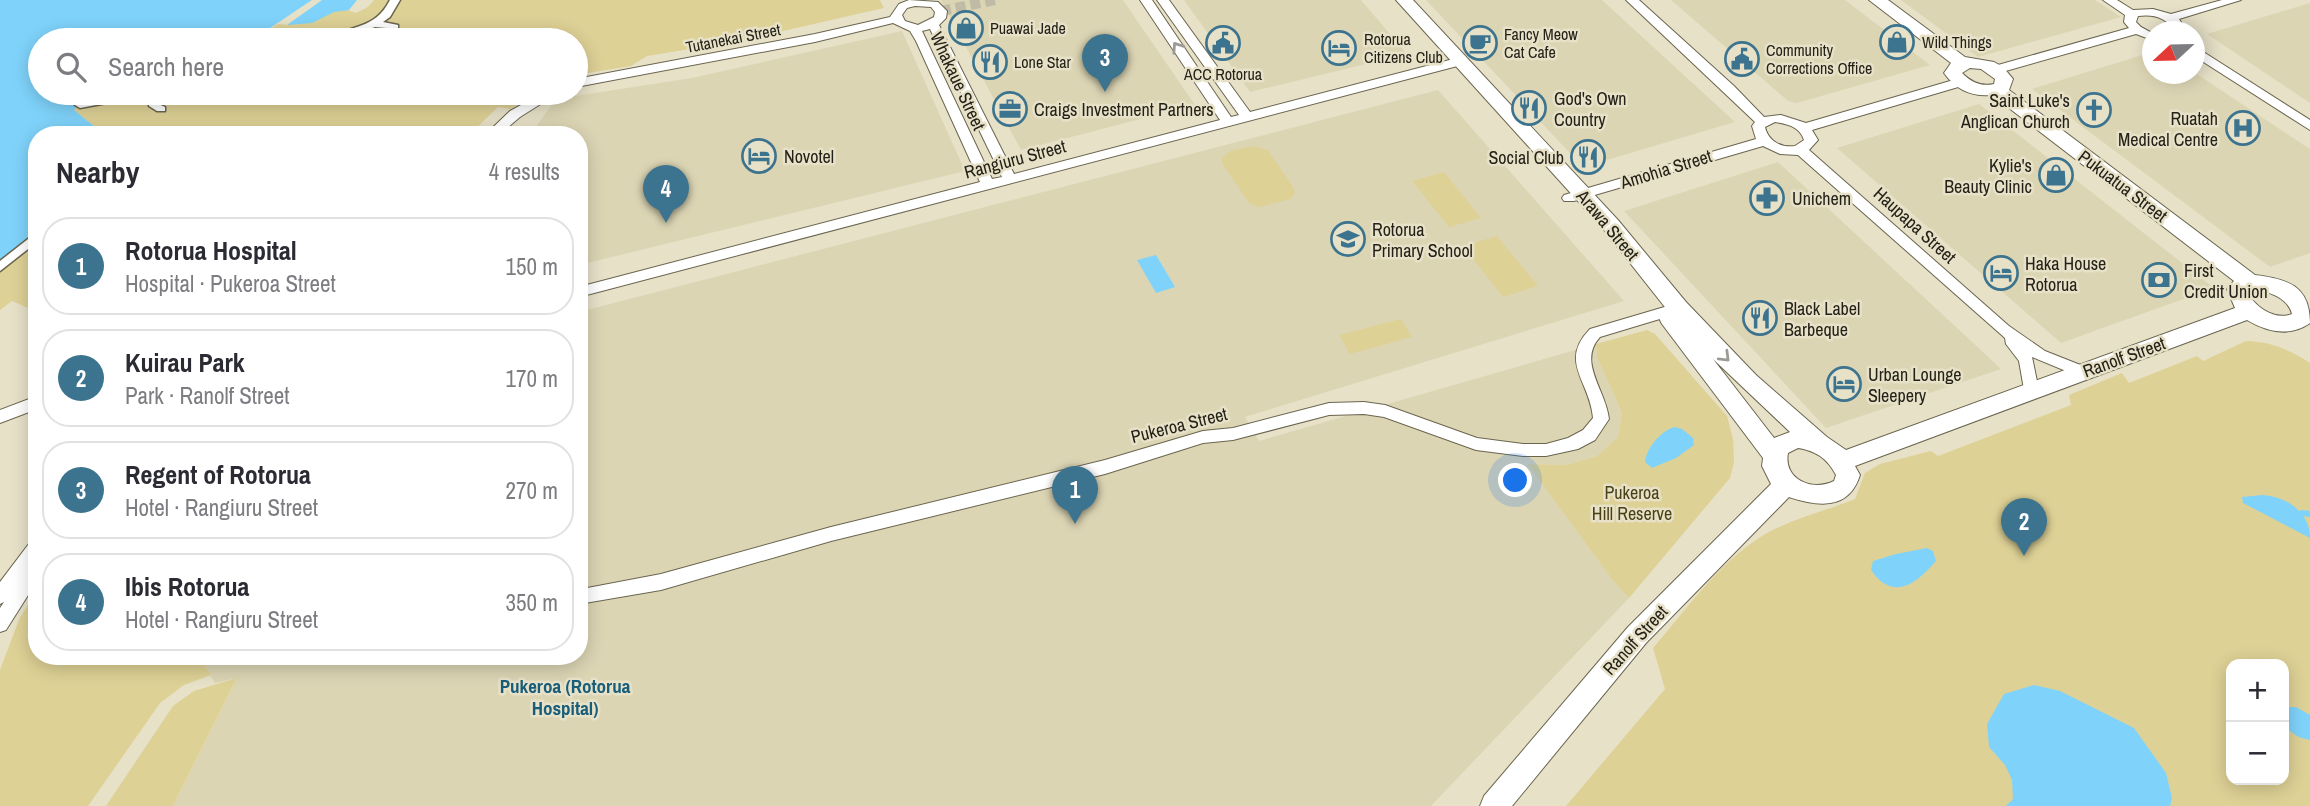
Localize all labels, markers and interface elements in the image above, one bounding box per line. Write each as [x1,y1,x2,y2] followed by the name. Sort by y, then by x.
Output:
[947,9,985,47] shop icon: Puawai Jade
[990,17,1066,39] place label: Puawai Jade
[684,18,783,58] street label: Tutanekai Street
[2142,21,2205,84] north arrow
[1504,23,1578,63] place label: Fancy Meow Cat Cafe
[1878,23,1916,61] shop icon: Wild Things
[1204,24,1242,62] public building icon: ACC Rotorua
[1461,24,1499,62] cafe icon: Fancy Meow Cat Cafe
[28,28,588,105] search box
[924,28,992,134] street label: Whakaue Street
[1364,28,1443,68] place label: Rotorua Citizens Club
[1320,29,1358,67] hotel icon: Rotorua Citizens Club
[1922,31,1992,53] place label: Wild Things
[1082,34,1128,92] pin: 3
[1766,39,1872,79] place label: Community Corrections Office
[1723,40,1761,78] public building icon: Community Corrections Office
[1172,42,1185,55] one-way arrow
[971,43,1009,81] restaurant icon: Lone Star
[52,48,90,86] icon: search
[108,49,224,84] text: Search here
[1014,51,1072,73] place label: Lone Star
[1183,63,1263,85] place label: ACC Rotorua
[1554,86,1627,132] place label: God's Own Country
[1960,88,2070,134] place label: Saint Luke's Anglican Church
[1510,89,1548,127] restaurant icon: God's Own Country
[991,90,1029,128] office icon: Craigs Investment Partners
[2075,91,2113,129] church icon: Saint Luke's Anglican Church
[1034,97,1214,122] place label: Craigs Investment Partners
[2118,106,2218,152] place label: Ruatah Medical Centre
[2224,109,2262,147] hospital icon: Ruatah Medical Centre
[961,133,1069,185] street label: Rangiuru Street
[740,137,778,175] hotel icon: Novotel
[1569,138,1607,176] restaurant icon: Social Club
[1616,143,1715,195] street label: Amohia Street
[784,144,834,169] place label: Novotel
[2073,144,2173,228] street label: Pukuatua Street
[1489,145,1564,170] place label: Social Club
[56,152,139,192] text: Nearby
[1944,153,2032,199] place label: Kylie's Beauty Clinic
[489,156,560,187] text: 4 results
[2037,156,2075,194] shop icon: Kylie's Beauty Clinic
[643,165,689,223] pin: 4
[1748,179,1786,217] pharmacy icon: Unichem
[1868,181,1962,269] street label: Haupapa Street
[1570,184,1645,266] street label: Arawa Street
[1792,186,1851,211] place label: Unichem
[1372,217,1473,263] place label: Rotorua Primary School
[1329,220,1367,258] school or university icon: Rotorua Primary School
[125,233,297,268] text: Rotorua Hospital
[76,251,86,282] text: 1
[506,251,558,282] text: 150 m
[2025,251,2106,297] place label: Haka House Rotorua
[1982,254,2020,292] hotel icon: Haka House Rotorua
[2184,258,2268,304] place label: First Credit Union
[2140,261,2178,299] bank icon: First Credit Union
[125,268,336,299] text: Hospital · Pukeroa Street
[1784,296,1860,342] place label: Black Label Barbeque
[1741,299,1779,337] restaurant icon: Black Label Barbeque
[2079,331,2169,383] street label: Ranolf Street
[125,345,245,380] text: Kuirau Park
[1717,349,1730,362] one-way arrow
[1868,362,1962,408] place label: Urban Lounge Sleepery
[76,363,86,394] text: 2
[506,363,558,394] text: 170 m
[1825,365,1863,403] hotel icon: Urban Lounge Sleepery
[125,380,290,411] text: Park · Ranolf Street
[1128,401,1230,449] street label: Pukeroa Street
[125,457,311,492] text: Regent of Rotorua
[1498,463,1532,497] your location
[1052,466,1098,524] pin: 1
[76,475,86,506] text: 3
[506,475,558,506] text: 270 m
[1592,480,1672,526] park label: Pukeroa Hill Reserve
[125,492,318,523] text: Hotel · Rangiuru Street
[2001,498,2047,556] pin: 2
[125,569,249,604] text: Ibis Rotorua
[76,587,86,618] text: 4
[506,587,558,618] text: 350 m
[1597,600,1673,680] street label: Ranolf Street
[125,604,318,635] text: Hotel · Rangiuru Street
[2226,659,2289,785] map controls
[2226,659,2289,722] button: +
[500,673,631,721] district label: Pukeroa (Rotorua Hospital)
[2226,722,2289,785] button: −

